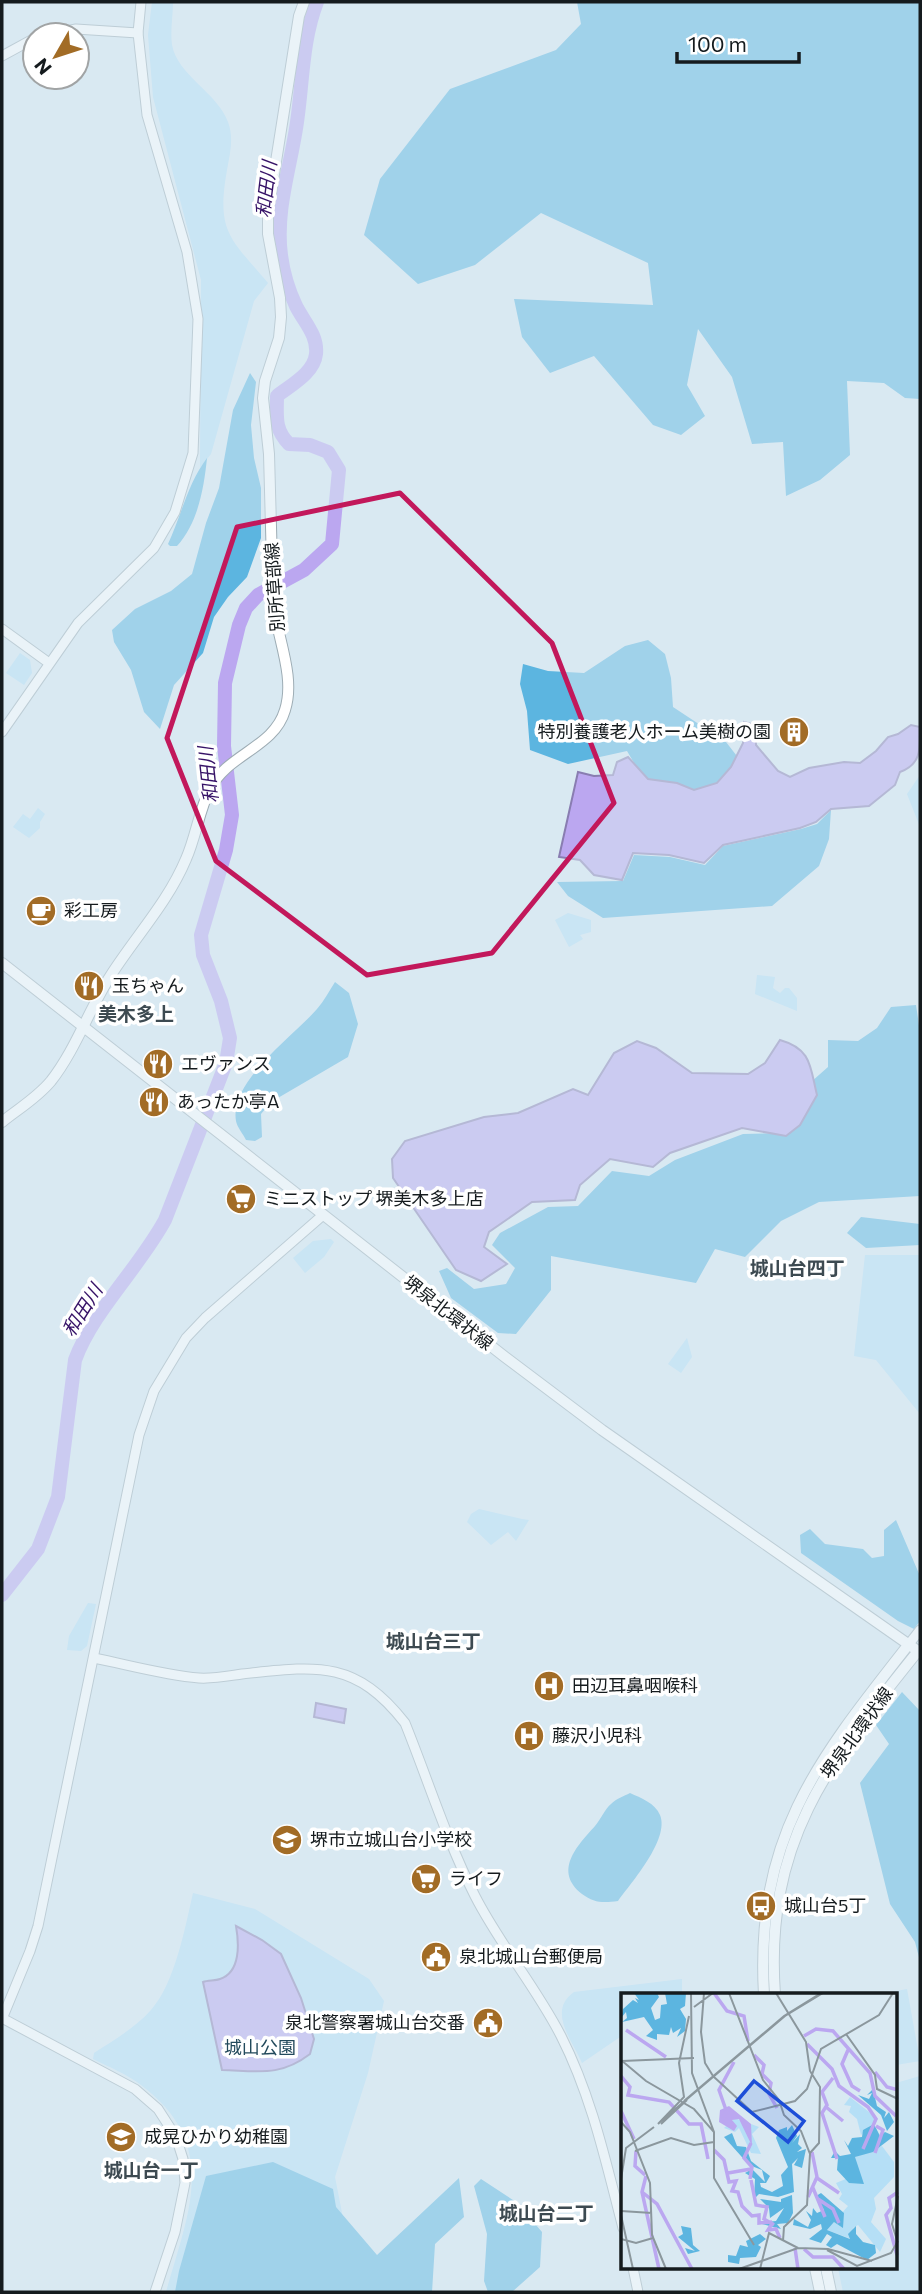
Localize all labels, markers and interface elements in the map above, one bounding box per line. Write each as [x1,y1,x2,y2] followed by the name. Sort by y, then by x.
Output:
[21,21,91,91] north arrow
[677,21,800,65] scale bar
[688,31,747,56] text: 100 m
[29,54,56,80] text: N
[251,157,281,219] water label: 和田川
[260,541,288,633] street label: 別所草部線
[777,715,811,749] building icon: 特別養護老人ホーム美樹の園
[538,720,771,742] place label: 特別養護老人ホーム美樹の園
[193,744,222,805] water label: 和田川
[24,894,58,928] cafe icon: 彩工房
[64,899,118,921] place label: 彩工房
[72,969,106,1003] restaurant icon: 玉ちゃん
[112,974,184,996] place label: 玉ちゃん
[98,1002,174,1025] district label: 美木多上
[141,1047,175,1081] restaurant icon: エヴァンス
[181,1052,271,1074] place label: エヴァンス
[137,1085,171,1119] restaurant icon: あったか亭A
[177,1090,279,1112] place label: あったか亭A
[224,1182,258,1216] supermarket icon: ミニストップ 堺美木多上店
[264,1187,483,1209] place label: ミニストップ 堺美木多上店
[749,1256,845,1279] district label: 城山台四丁
[399,1270,498,1354] street label: 堺泉北環状線
[57,1278,107,1340] water label: 和田川
[385,1629,481,1652] district label: 城山台三丁
[532,1669,566,1703] hospital icon: 田辺耳鼻咽喉科
[572,1674,698,1696] place label: 田辺耳鼻咽喉科
[816,1682,897,1783] street label: 堺泉北環状線
[512,1719,546,1753] hospital icon: 藤沢小児科
[552,1724,642,1746] place label: 藤沢小児科
[270,1823,304,1857] school or university icon: 堺市立城山台小学校
[310,1828,472,1850] place label: 堺市立城山台小学校
[409,1862,443,1896] supermarket icon: ライフ
[449,1867,503,1889] place label: ライフ
[744,1889,778,1923] bus stop icon: 城山台5丁
[784,1894,866,1916] place label: 城山台5丁
[419,1940,453,1974] public building icon: 泉北城山台郵便局
[459,1945,603,1967] place label: 泉北城山台郵便局
[621,1993,898,2270] inset map
[471,2006,505,2040] public building icon: 泉北警察署城山台交番
[285,2011,465,2033] place label: 泉北警察署城山台交番
[224,2036,296,2058] park label: 城山公園
[104,2120,138,2154] school or university icon: 成晃ひかり幼稚園
[144,2125,288,2147] place label: 成晃ひかり幼稚園
[103,2158,199,2181] district label: 城山台一丁
[498,2201,594,2224] district label: 城山台二丁

